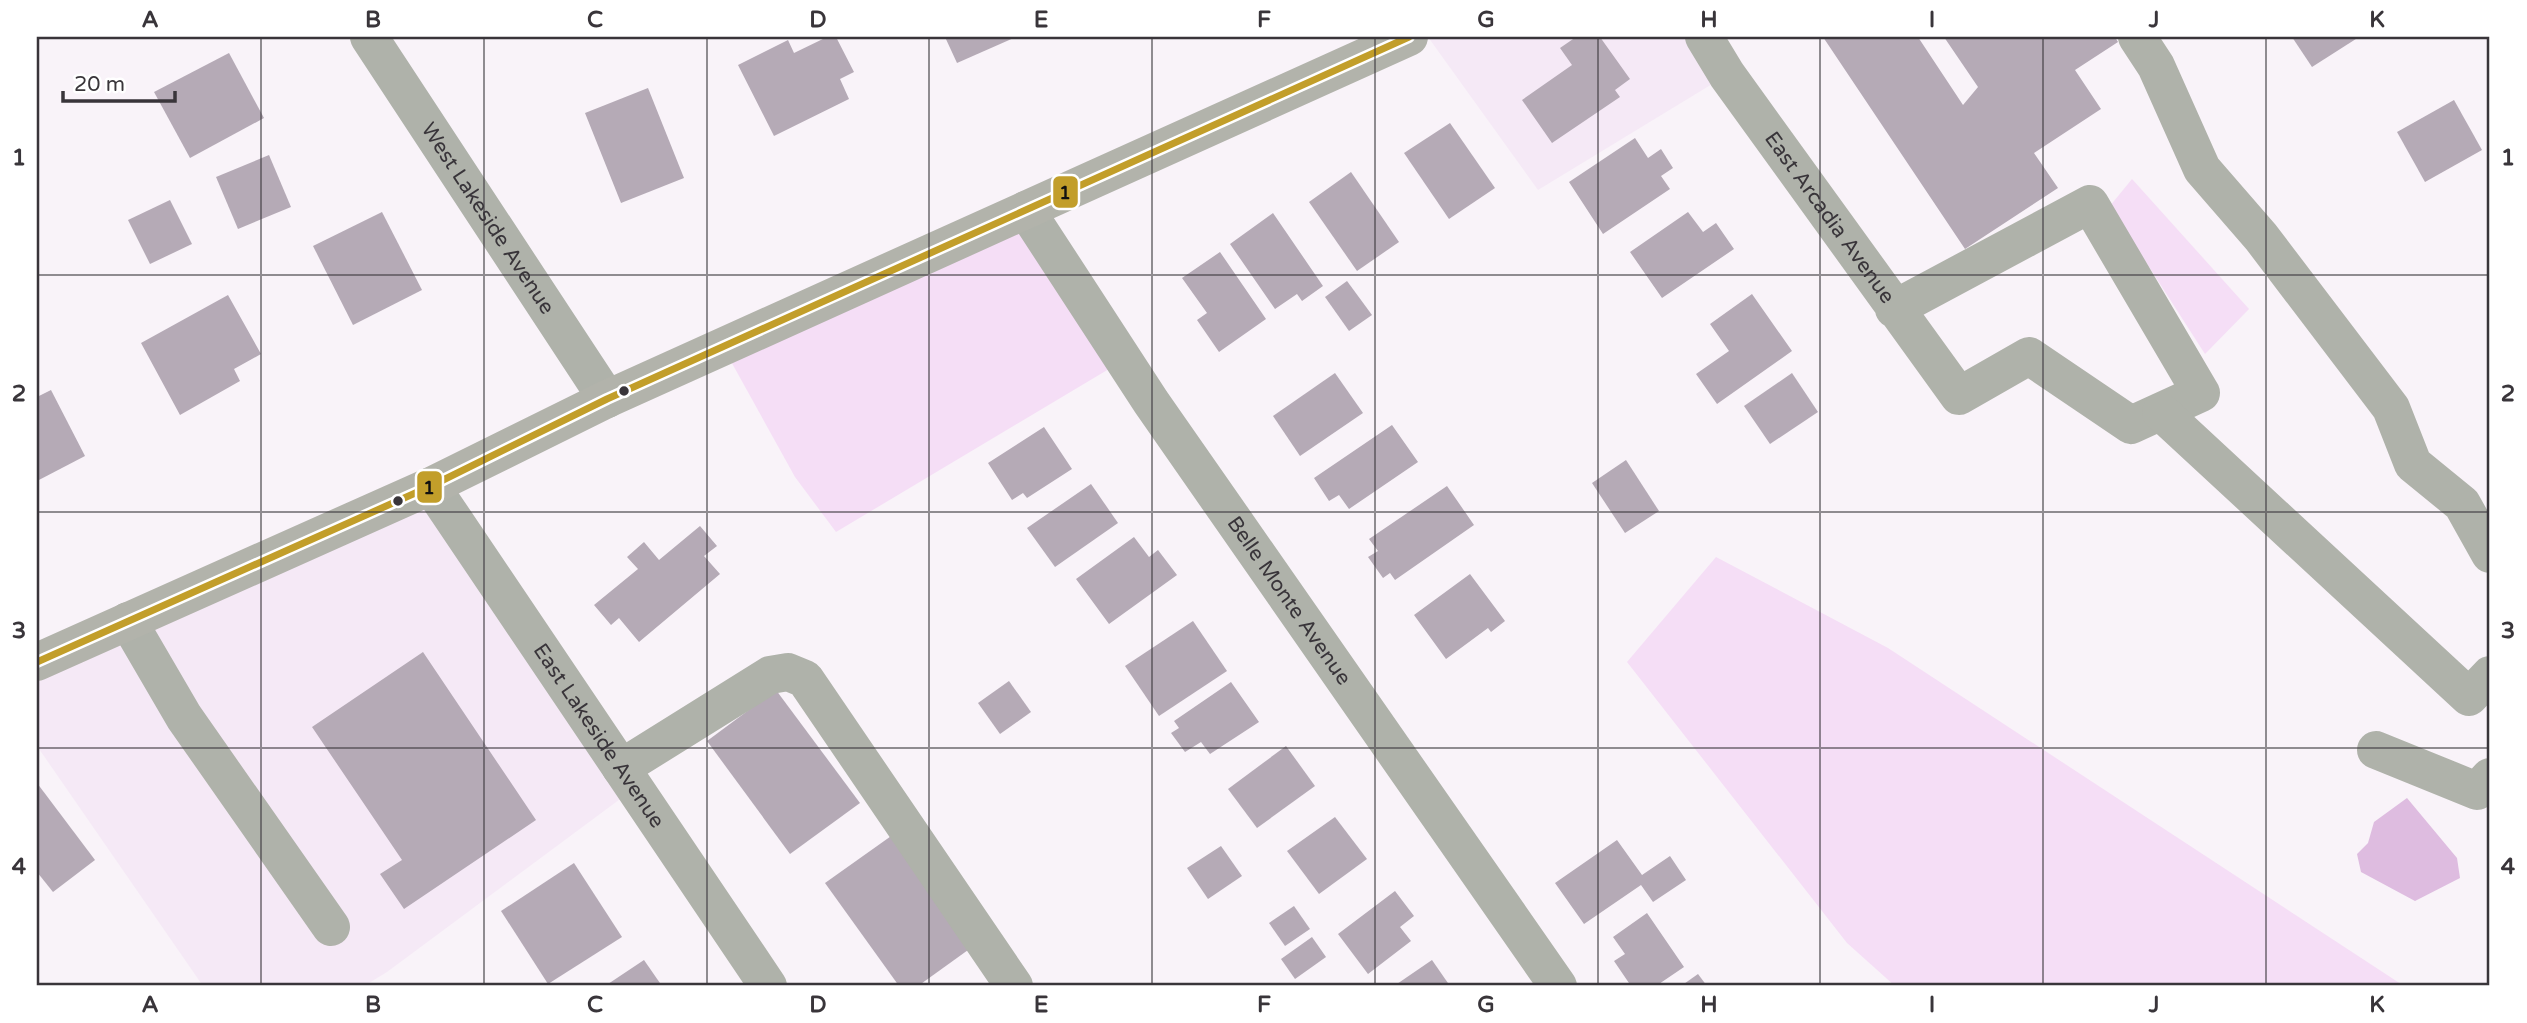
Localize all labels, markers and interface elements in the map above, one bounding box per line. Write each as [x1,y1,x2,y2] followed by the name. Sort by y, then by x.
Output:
[141,6,159,34] text: A
[365,6,381,34] text: B
[587,6,603,34] text: C
[809,6,827,34] text: D
[1034,6,1048,34] text: E
[1257,6,1271,34] text: F
[1477,6,1495,34] text: G
[1700,6,1718,34] text: H
[1929,6,1935,34] text: I
[2148,6,2159,34] text: J
[2369,6,2385,34] text: K
[63,60,175,104] scale bar
[74,72,125,97] text: 20 m
[416,118,560,319] street label: West Lakeside Avenue
[1759,127,1900,308] street label: East Arcadia Avenue
[12,144,26,172] text: 1
[2501,144,2515,172] text: 1
[1052,175,1079,209] line badge: 1
[1059,182,1071,204] text: 1
[12,380,26,408] text: 2
[2501,380,2515,408] text: 2
[617,384,631,398] unlabelled marker
[416,470,443,504] line badge: 1
[423,477,435,499] text: 1
[391,494,405,508] unlabelled marker
[1222,511,1357,690] street label: Belle Monte Avenue
[12,617,26,645] text: 3
[2501,617,2515,645] text: 3
[528,639,670,833] street label: East Lakeside Avenue
[12,853,27,881] text: 4
[2501,853,2516,881] text: 4
[141,991,159,1019] text: A
[365,991,381,1019] text: B
[587,991,603,1019] text: C
[809,991,827,1019] text: D
[1034,991,1048,1019] text: E
[1257,991,1271,1019] text: F
[1477,991,1495,1019] text: G
[1700,991,1718,1019] text: H
[1929,991,1935,1019] text: I
[2148,991,2159,1019] text: J
[2369,991,2385,1019] text: K

